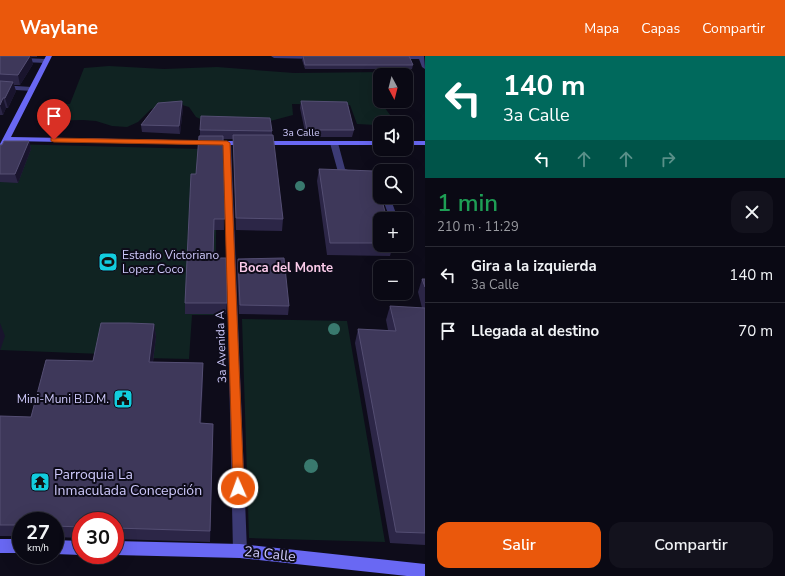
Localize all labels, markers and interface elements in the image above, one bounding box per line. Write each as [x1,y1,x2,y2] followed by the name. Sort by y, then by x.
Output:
[20,15,98,41] text: Waylane
[584,19,619,38] text: Mapa
[641,19,680,38] text: Capas
[702,19,765,38] text: Compartir
[503,67,586,105] text: 140 m
[373,68,413,108] north arrow
[373,68,413,300] map controls
[437,72,489,124] icon: left
[37,99,71,140] pin
[503,103,569,127] text: 3a Calle
[43,105,65,127] icon: arrive
[373,116,413,156] button: sound
[283,126,319,140] street label: 3a Calle
[531,148,553,170] icon: left
[573,148,595,170] icon: ahead
[615,148,637,170] icon: ahead
[657,148,679,170] icon: right
[373,164,413,204] button: search
[437,187,498,219] text: 1 min
[731,191,773,233] button: close
[373,212,413,252] button: +
[437,218,519,236] text: 210 m · 11:29
[122,247,219,277] place label: Estadio Victoriano Lopez Coco
[97,251,119,273] sports icon: Estadio Victoriano Lopez Coco
[471,256,597,276] text: Gira a la izquierda
[239,259,333,277] district label: Boca del Monte
[373,260,413,300] button: −
[437,264,459,286] icon: left
[729,265,773,285] text: 140 m
[471,276,519,294] text: 3a Calle
[212,310,230,383] street label: 3a Avenida A
[437,320,459,342] icon: arrive
[471,321,599,341] text: Llegada al destino
[738,321,773,341] text: 70 m
[112,388,134,410] public building icon: Mini-Muni B.D.M.
[17,391,109,407] place label: Mini-Muni B.D.M.
[54,465,202,500] place label: Parroquia La Inmaculada Concepción
[217,467,259,509] position arrow
[29,471,51,493] temple icon: Parroquia La Inmaculada Concepción
[72,512,124,564] speed limit sign: 30
[26,519,50,546] text: 27
[437,522,601,568] button: Salir
[609,522,773,568] button: Compartir
[27,541,49,555] text: km/h
[243,542,297,566] street label: 2a Calle

